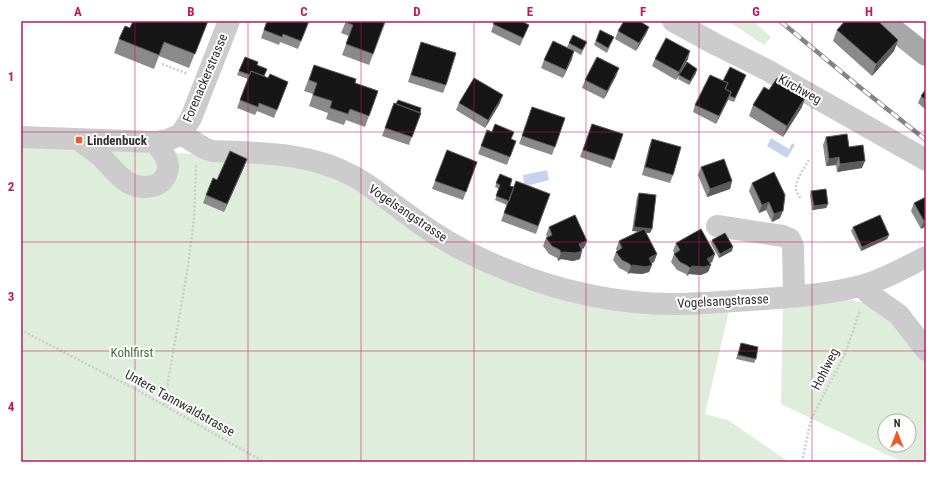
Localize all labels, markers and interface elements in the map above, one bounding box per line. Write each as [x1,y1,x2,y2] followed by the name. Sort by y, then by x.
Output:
[74,4,82,19] text: A
[187,4,195,19] text: B
[300,4,308,19] text: C
[413,4,421,19] text: D
[527,4,534,19] text: E
[640,4,646,19] text: F
[752,4,760,19] text: G
[865,4,873,19] text: H
[180,32,230,124] street label: Forenackerstrasse
[8,69,14,84] text: 1
[776,71,824,107] street label: Kirchweg
[87,133,148,148] place label: Lindenbuck
[74,135,84,145] marker: Lindenbuck
[8,179,15,194] text: 2
[366,181,450,245] street label: Vogelsangstrasse
[8,289,14,304] text: 3
[677,291,769,311] street label: Vogelsangstrasse
[111,345,154,360] park label: Kohlfirst
[808,346,842,392] street label: Hohlweg
[123,367,237,439] street label: Untere Tannwaldstrasse
[8,399,15,414] text: 4
[877,413,917,453] north arrow
[894,417,901,430] text: N

